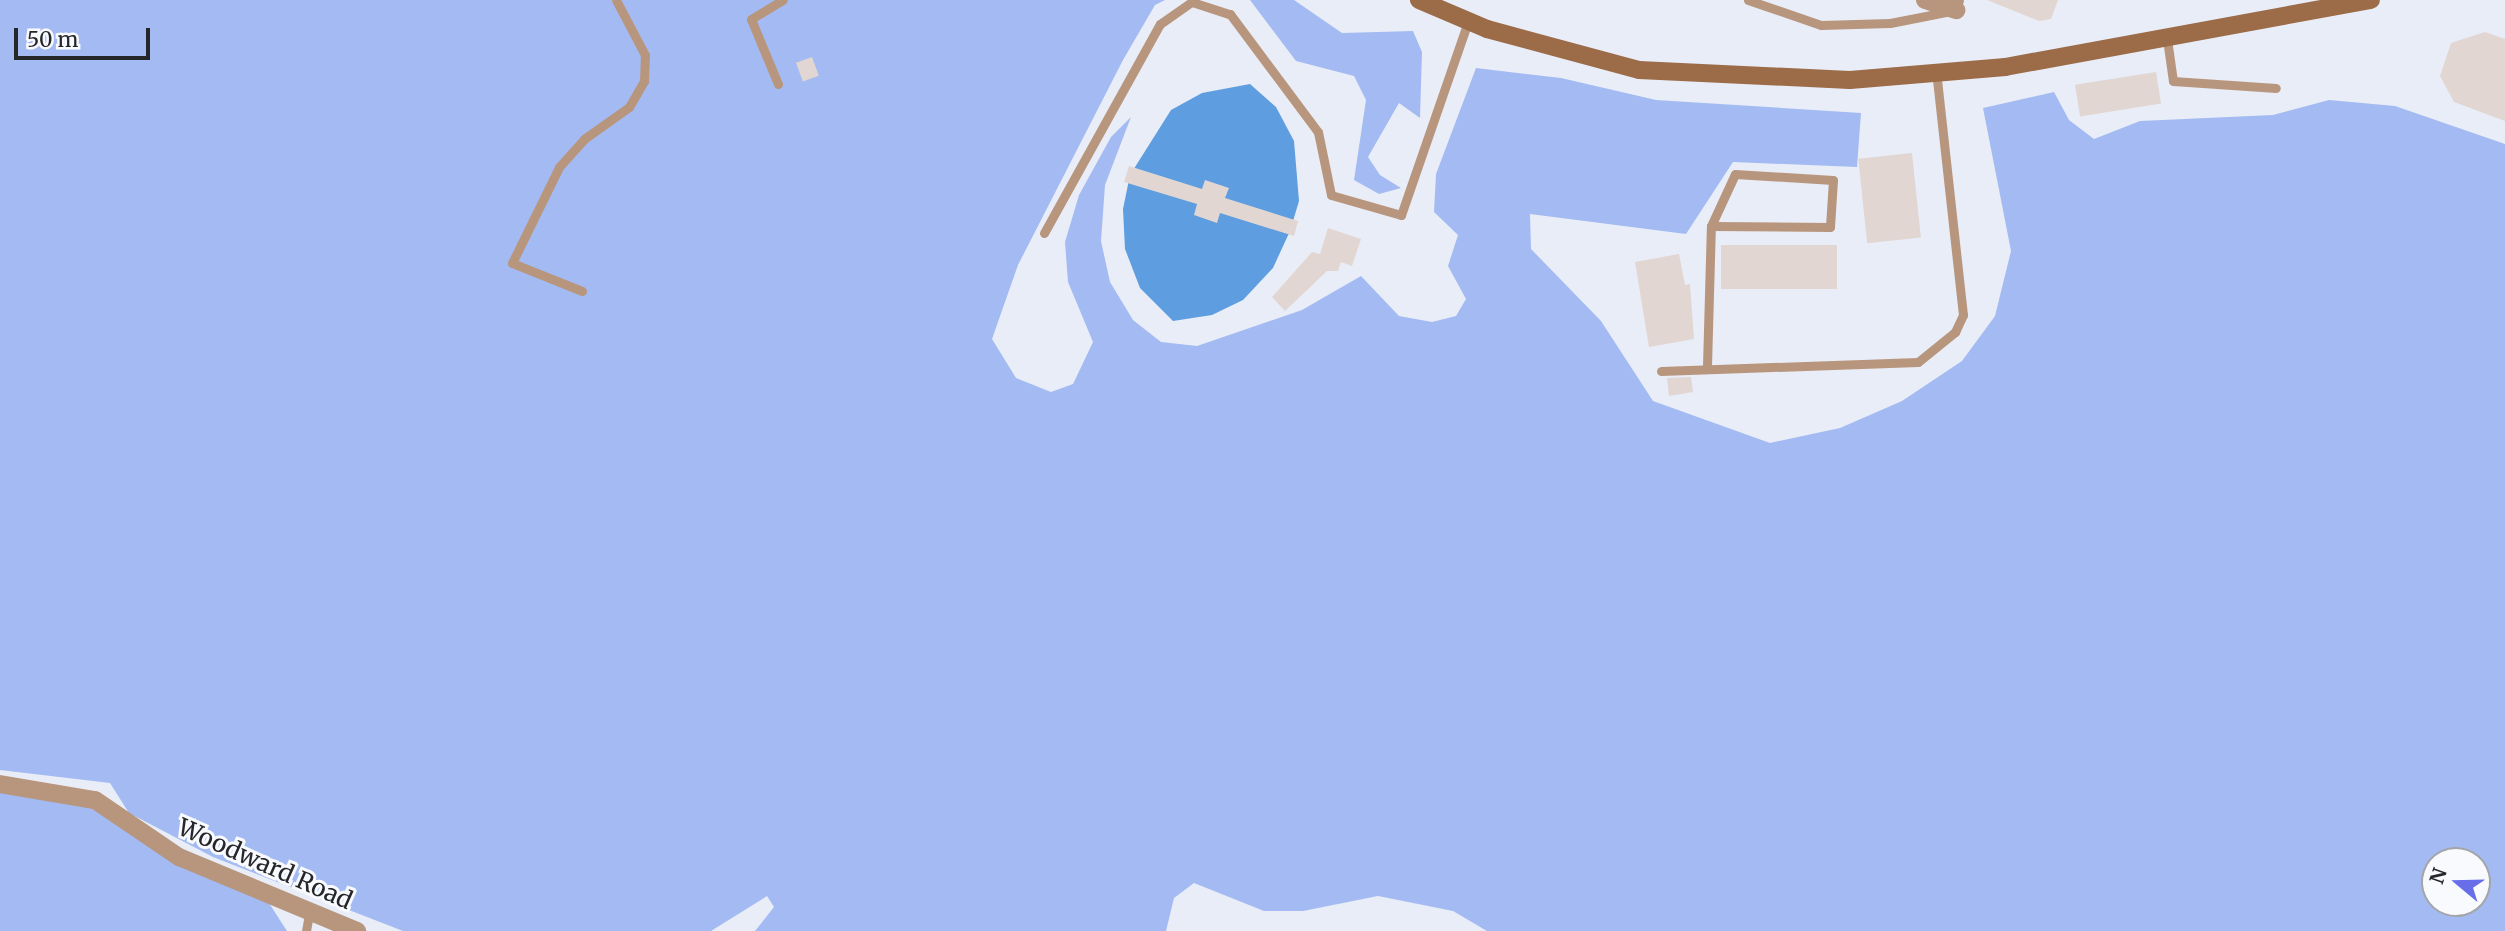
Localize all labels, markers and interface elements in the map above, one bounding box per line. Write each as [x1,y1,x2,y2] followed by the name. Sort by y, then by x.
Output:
[18,14,154,58] scale bar
[27,26,78,53] text: 50 m
[173,813,357,915] street label: Woodward Road
[2421,847,2491,917] north arrow
[2424,865,2452,887] text: N

